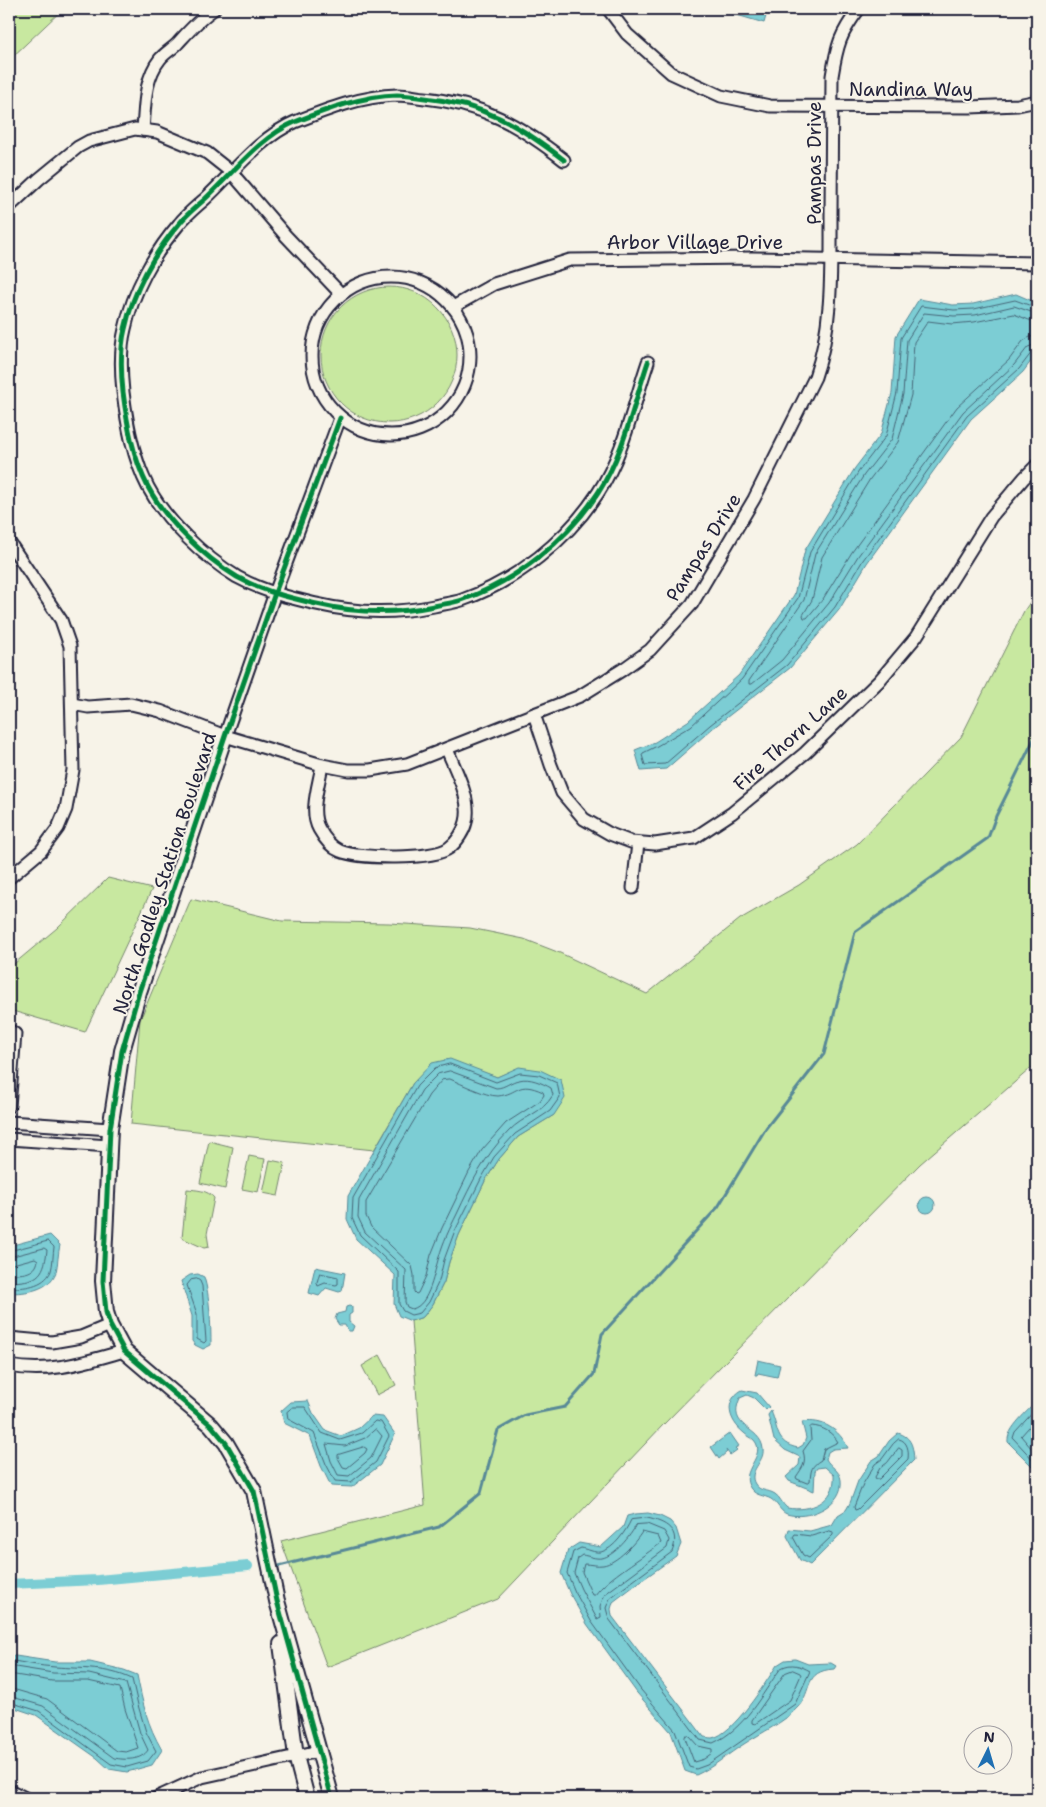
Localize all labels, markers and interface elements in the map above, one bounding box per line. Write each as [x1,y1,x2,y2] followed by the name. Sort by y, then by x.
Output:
[849,77,973,102] street label: Nandina Way
[802,101,827,225] street label: Pampas Drive
[607,230,783,255] street label: Arbor Village Drive
[660,488,747,606] street label: Pampas Drive
[728,681,853,796] street label: Fire Thorn Lane
[107,729,222,1017] street label: North Godley Station Boulevard
[964,1724,1014,1774] north arrow
[983,1728,995,1746] text: N

